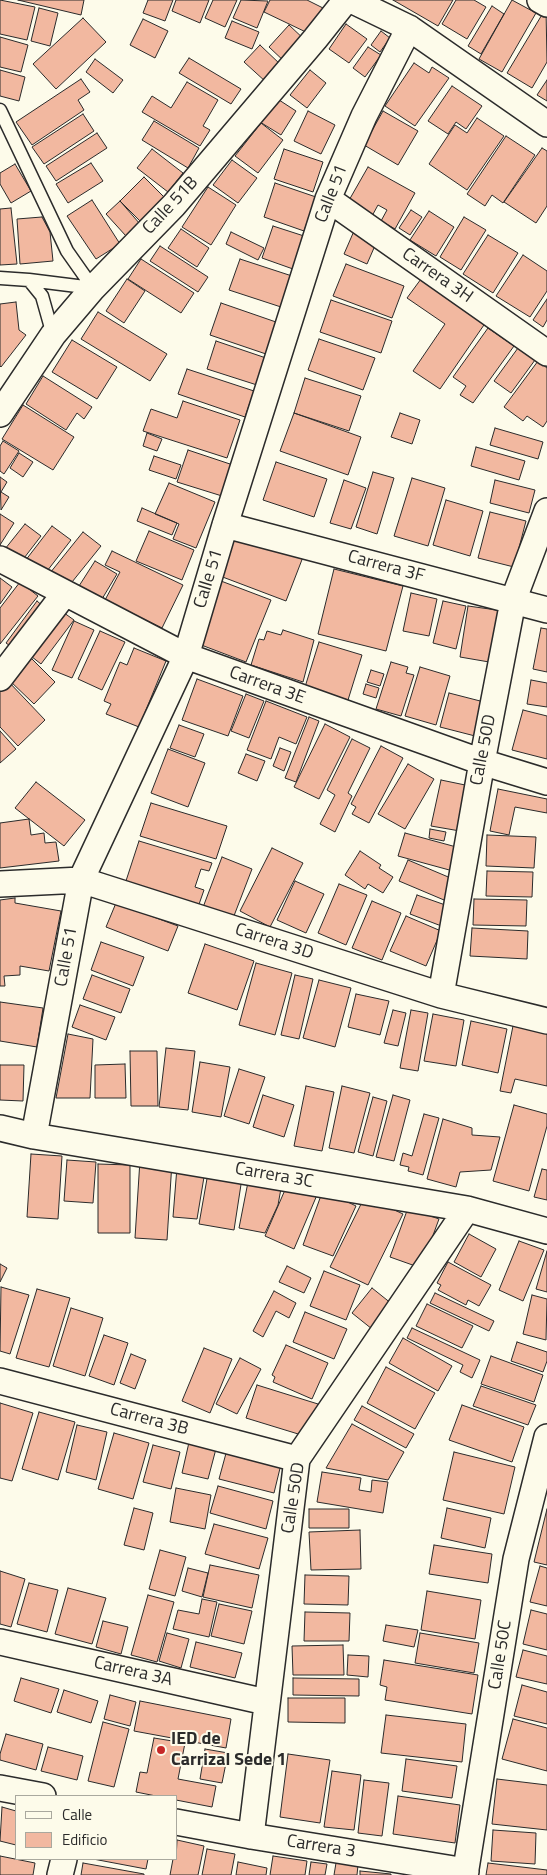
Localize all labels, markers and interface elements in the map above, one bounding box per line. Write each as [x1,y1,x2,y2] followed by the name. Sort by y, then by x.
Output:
[311,162,353,226] street label: Calle 51
[139,173,203,239] street label: Calle 51B
[397,244,477,308] street label: Carrera 3H
[345,546,427,588] street label: Carrera 3F
[190,547,228,611] street label: Calle 51
[226,662,308,710] street label: Carrera 3E
[467,713,501,787] street label: Calle 50D
[232,919,316,965] street label: Carrera 3D
[51,925,83,989] street label: Calle 51
[233,1158,315,1194] street label: Carrera 3C
[107,1399,191,1441] street label: Carrera 3B
[278,1461,310,1535] street label: Calle 50D
[485,1619,517,1691] street label: Calle 50C
[92,1652,174,1692] street label: Carrera 3A
[171,1729,286,1772] place label: IED de Carrizal Sede 1
[155,1744,167,1756] marker: IED de Carrizal Sede 1
[15,1795,178,1860] legend
[62,1803,92,1826] text: Calle
[62,1828,107,1851] text: Edificio
[285,1831,357,1863] street label: Carrera 3

